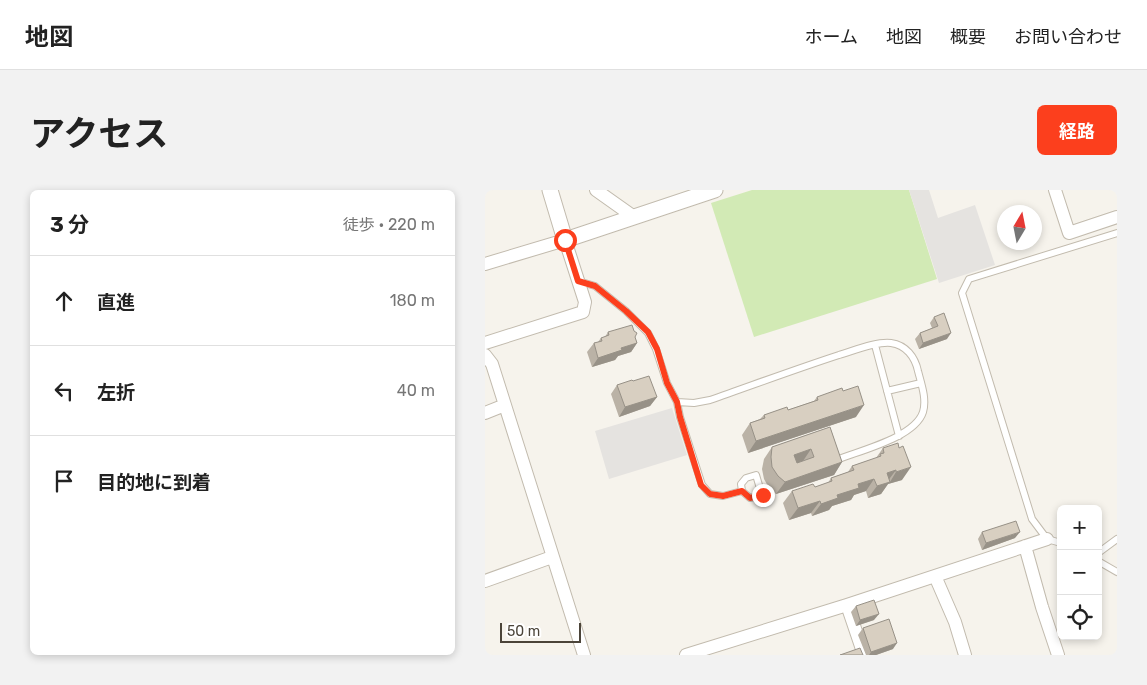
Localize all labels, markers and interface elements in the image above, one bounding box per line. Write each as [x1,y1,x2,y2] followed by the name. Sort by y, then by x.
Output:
[25,23,73,51] text: 地図
[805,26,858,48] text: ホーム
[886,26,922,48] text: 地図
[950,26,986,48] text: 概要
[1014,26,1122,48] text: お問い合わせ
[1037,105,1117,155] button: 経路
[30,113,168,155] text: アクセス
[997,205,1042,250] north arrow
[50,212,89,237] text: 3 分
[343,215,435,234] text: 徒歩 · 220 m
[554,229,577,252] route start
[50,287,78,315] icon: ahead
[97,291,135,314] text: 直進
[390,291,435,310] text: 180 m
[50,377,78,405] icon: left
[97,381,135,404] text: 左折
[397,381,435,400] text: 40 m
[50,467,78,495] icon: arrive
[97,471,211,494] text: 目的地に到着
[752,484,775,507] route end
[1057,505,1102,640] map controls
[1057,505,1102,550] button: +
[1057,550,1102,595] button: −
[1057,595,1102,640] button: locate
[500,620,581,643] scale bar
[507,623,540,640] text: 50 m

